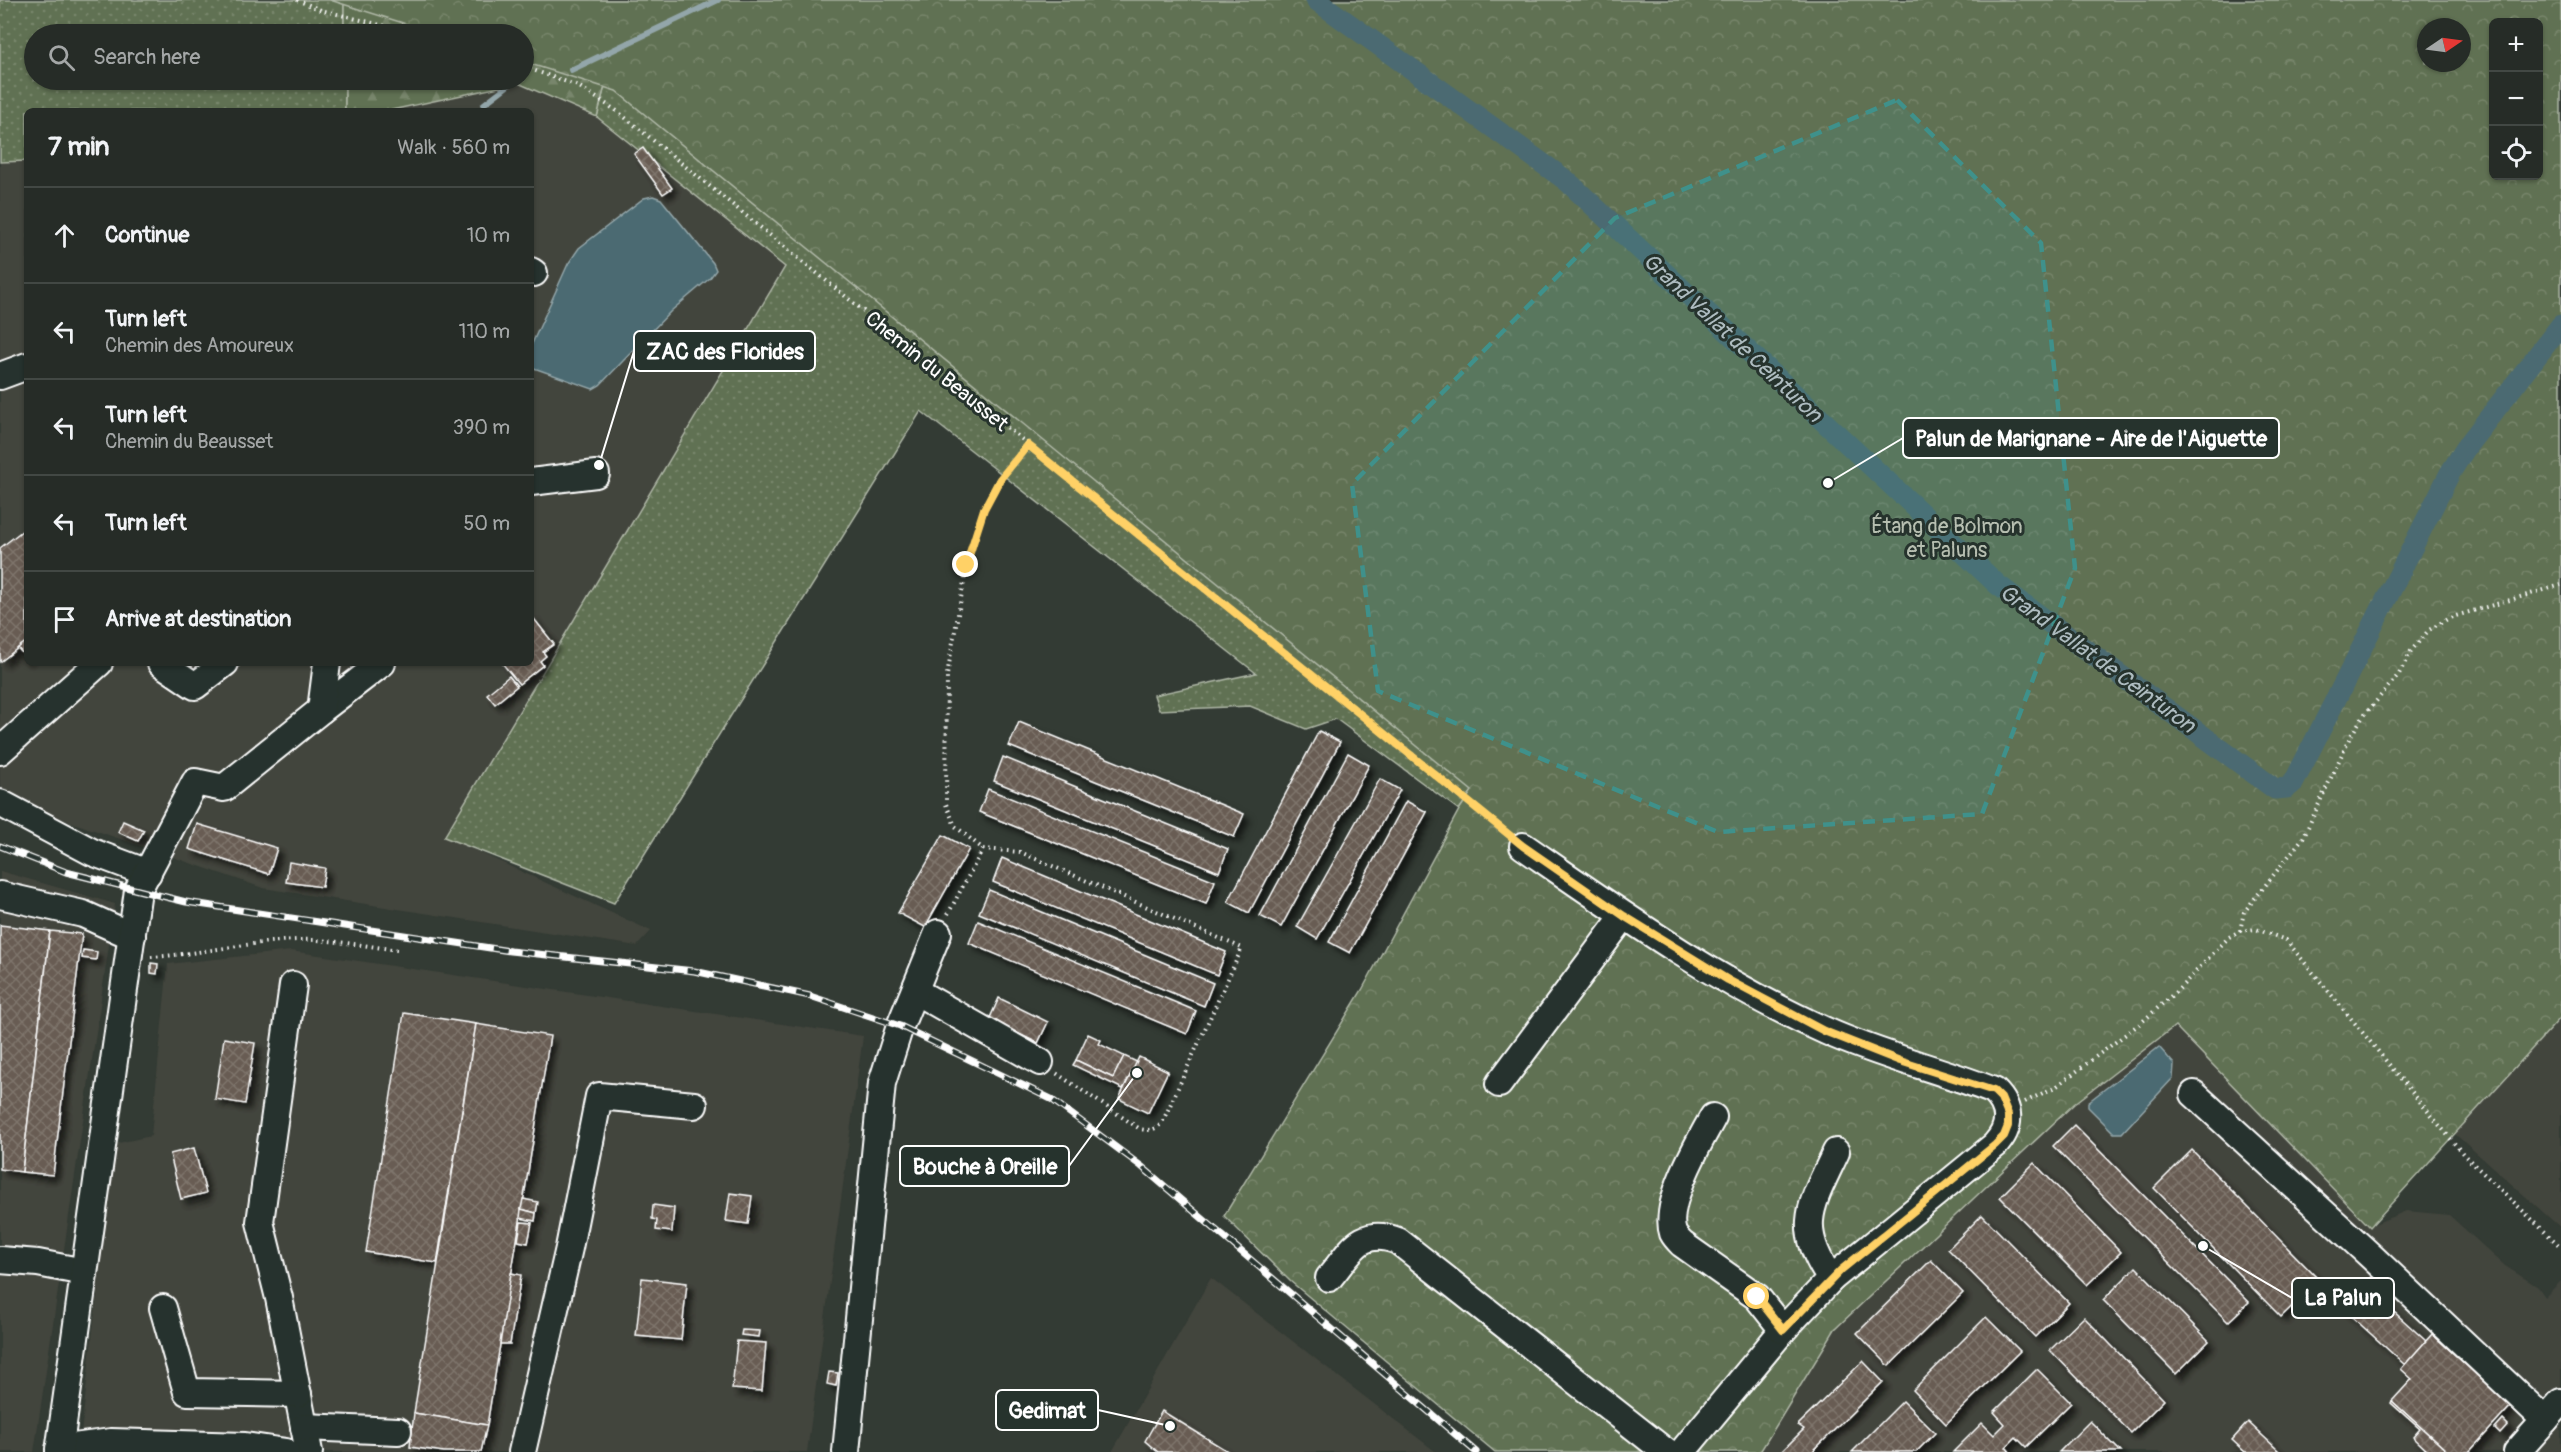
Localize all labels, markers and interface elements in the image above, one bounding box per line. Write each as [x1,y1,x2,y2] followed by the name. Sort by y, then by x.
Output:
[2417,18,2471,72] north arrow
[2489,18,2543,180] map controls
[2489,18,2543,72] button: +
[24,24,534,90] search box
[45,41,78,74] icon: search
[93,43,200,71] text: Search here
[2489,72,2543,126] button: −
[2489,126,2543,180] button: locate
[48,131,110,163] text: 7 min
[397,135,510,160] text: Walk · 560 m
[48,219,81,252] icon: ahead
[105,221,189,249] text: Continue
[466,223,510,248] text: 10 m
[1637,247,1829,429] water label: Grand Vallat de Ceinturon
[105,305,187,333] text: Turn left
[860,305,1014,438] street label: Chemin du Beausset
[48,315,81,348] icon: left
[459,319,510,344] text: 110 m
[634,331,815,371] callout: ZAC des Florides
[105,333,294,358] text: Chemin des Amoureux
[646,338,804,366] text: ZAC des Florides
[105,401,187,429] text: Turn left
[48,411,81,444] icon: left
[453,415,510,440] text: 390 m
[1903,418,2279,458] callout: Palun de Marignane - Aire de l'Aiguette
[1915,425,2268,453] text: Palun de Marignane - Aire de l'Aiguette
[105,429,273,454] text: Chemin du Beausset
[48,507,81,540] icon: left
[105,509,187,537] text: Turn left
[463,511,510,536] text: 50 m
[1871,513,2023,564] park label: Étang de Bolmon et Paluns
[952,551,978,577] route end
[1994,578,2202,740] water label: Grand Vallat de Ceinturon
[48,603,81,636] icon: arrive
[105,605,291,633] text: Arrive at destination
[900,1146,1069,1186] callout: Bouche à Oreille
[913,1153,1059,1181] text: Bouche à Oreille
[2292,1278,2394,1318] callout: La Palun
[1743,1283,1769,1309] route start
[2304,1284,2382,1312] text: La Palun
[996,1390,1098,1430] callout: Gedimat
[1008,1397,1087,1425] text: Gedimat

